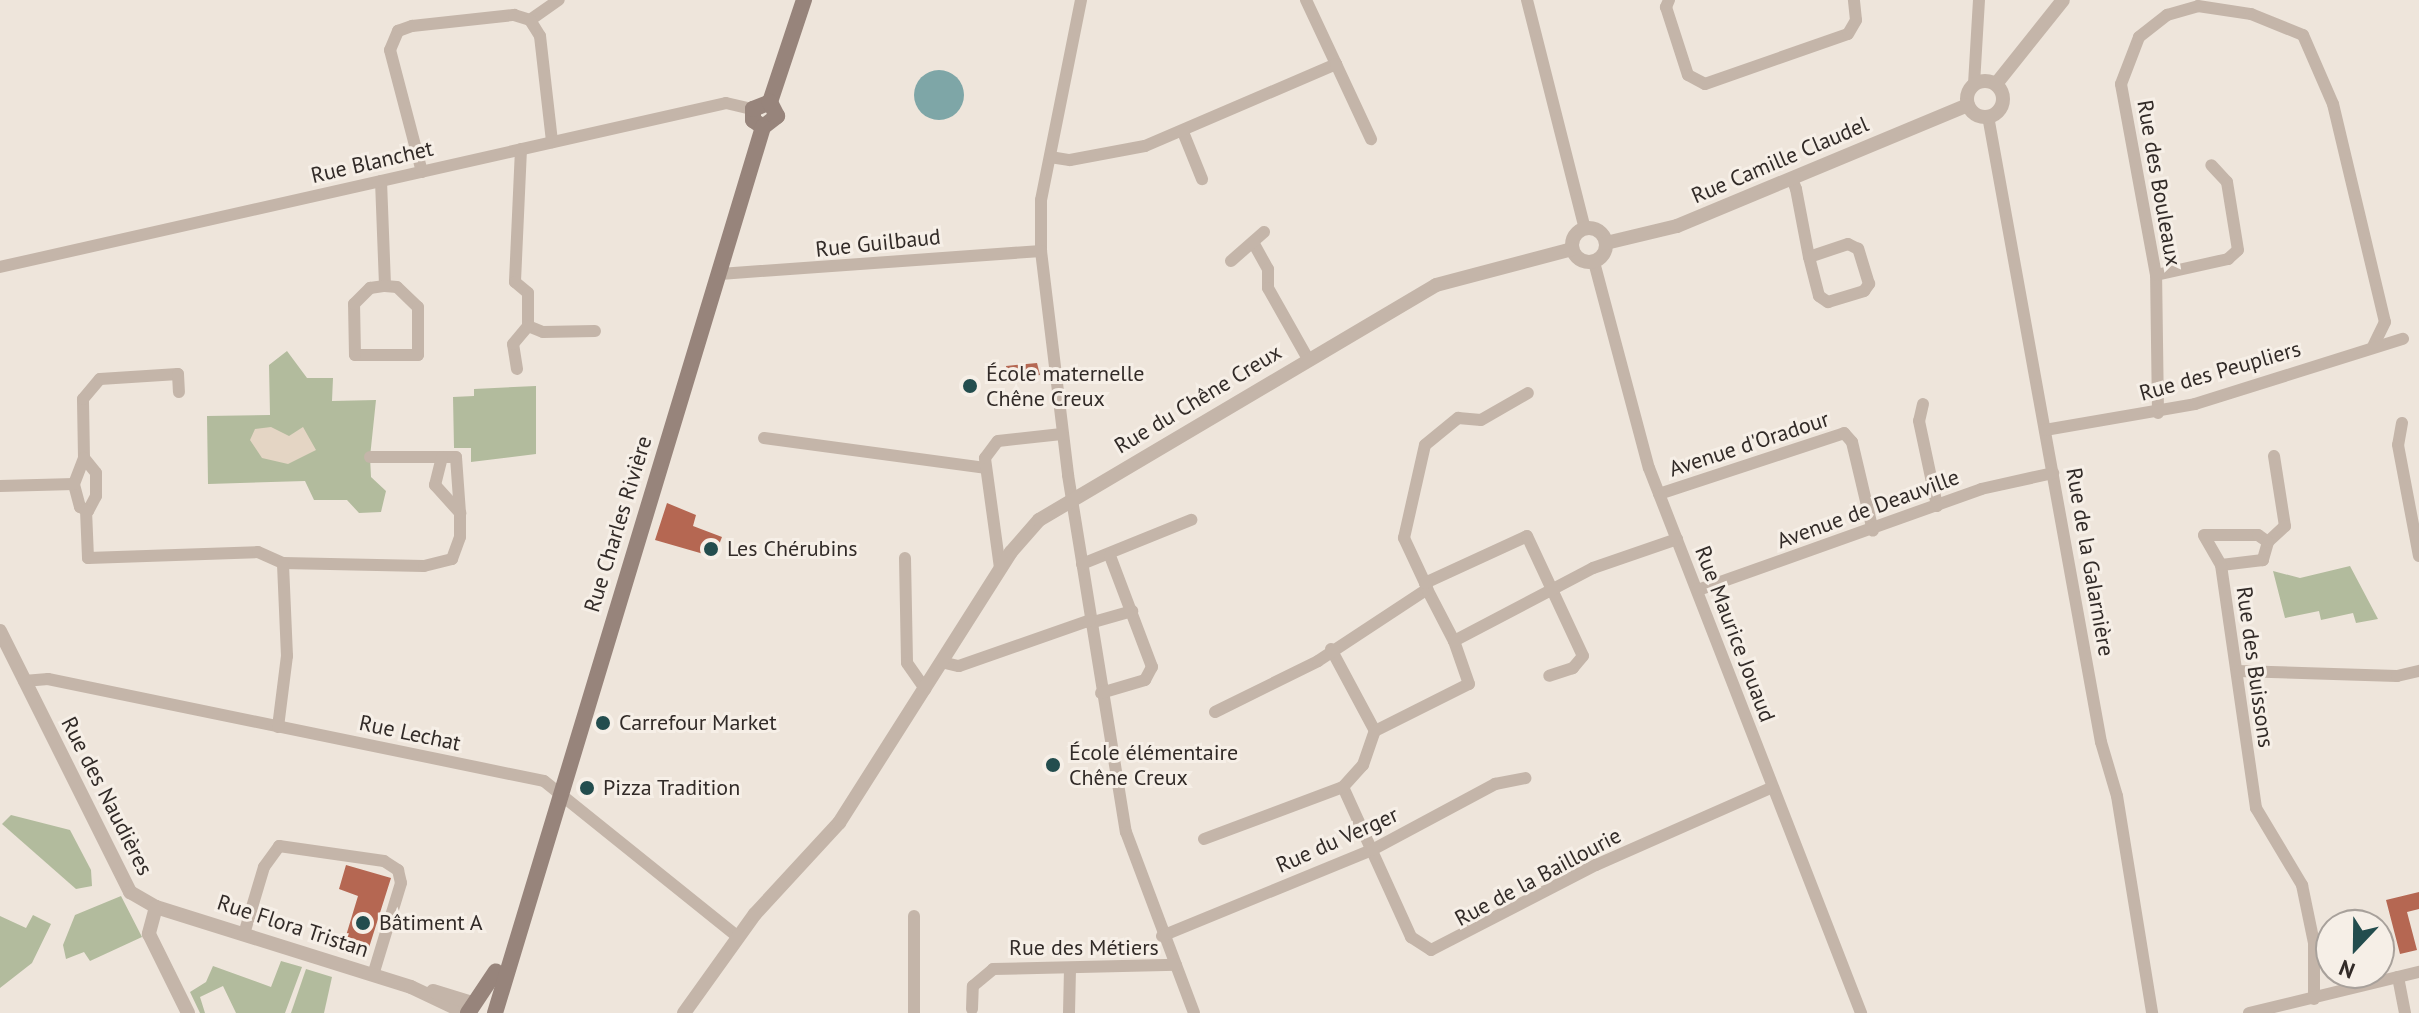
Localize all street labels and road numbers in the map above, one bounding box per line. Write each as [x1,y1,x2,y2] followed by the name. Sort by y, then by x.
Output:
[2131,98,2187,268] street label: Rue des Bouleaux
[1688,111,1872,209] street label: Rue Camille Claudel
[308,135,436,189] street label: Rue Blanchet
[814,223,942,263] street label: Rue Guilbaud
[2136,335,2304,407] street label: Rue des Peupliers
[1110,339,1286,459] street label: Rue du Chêne Creux
[1666,406,1832,482] street label: Avenue d'Oradour
[579,433,657,615] street label: Rue Charles Rivière
[1773,464,1963,554] street label: Avenue de Deauville
[2060,466,2120,658] street label: Rue de la Galarnière
[1689,542,1781,726] street label: Rue Maurice Jouaud
[2231,585,2279,749] street label: Rue des Buissons
[357,709,463,757] street label: Rue Lechat
[56,712,158,880] street label: Rue des Naudières
[1271,801,1403,879] street label: Rue du Verger
[1450,822,1626,932] street label: Rue de la Baillourie
[214,889,372,963] street label: Rue Flora Tristan
[1009,935,1159,961] street label: Rue des Métiers

